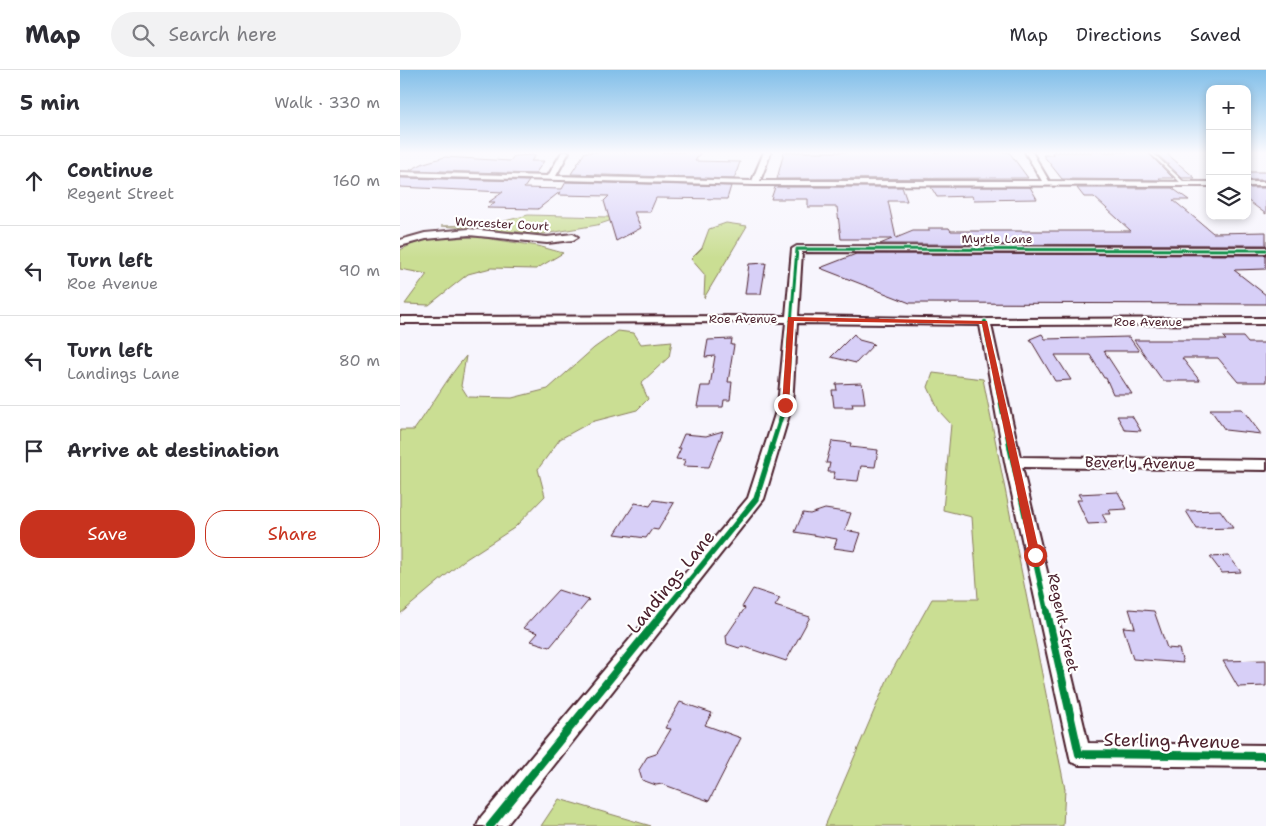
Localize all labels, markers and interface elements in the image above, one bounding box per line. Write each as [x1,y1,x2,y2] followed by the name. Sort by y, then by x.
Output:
[111,12,461,57] search box
[25,19,81,51] text: Map
[129,21,157,49] icon: search
[169,22,277,47] text: Search here
[1010,23,1048,47] text: Map
[1076,23,1162,47] text: Directions
[1190,23,1241,47] text: Saved
[1206,85,1251,220] map controls
[1206,85,1251,130] button: +
[20,89,80,117] text: 5 min
[274,92,380,113] text: Walk · 330 m
[1206,130,1251,175] button: −
[67,158,153,183] text: Continue
[20,167,48,195] icon: ahead
[333,170,380,191] text: 160 m
[1206,175,1251,220] button: layers
[67,183,174,204] text: Regent Street
[454,214,550,234] street label: Worcester Court
[962,231,1033,247] street label: Myrtle Lane
[67,248,153,273] text: Turn left
[20,257,48,285] icon: left
[339,260,380,281] text: 90 m
[67,273,158,294] text: Roe Avenue
[709,311,777,327] street label: Roe Avenue
[1114,314,1182,330] street label: Roe Avenue
[67,338,153,363] text: Turn left
[20,347,48,375] icon: left
[339,350,380,371] text: 80 m
[67,363,180,384] text: Landings Lane
[774,394,797,417] route end
[20,437,48,465] icon: arrive
[67,438,279,463] text: Arrive at destination
[1085,452,1195,474] street label: Beverly Avenue
[20,510,195,558] button: Save
[205,510,380,558] button: Share
[622,525,720,639] street label: Landings Lane
[1024,544,1047,567] route start
[1043,572,1083,674] street label: Regent Street
[1103,728,1241,754] street label: Sterling Avenue

